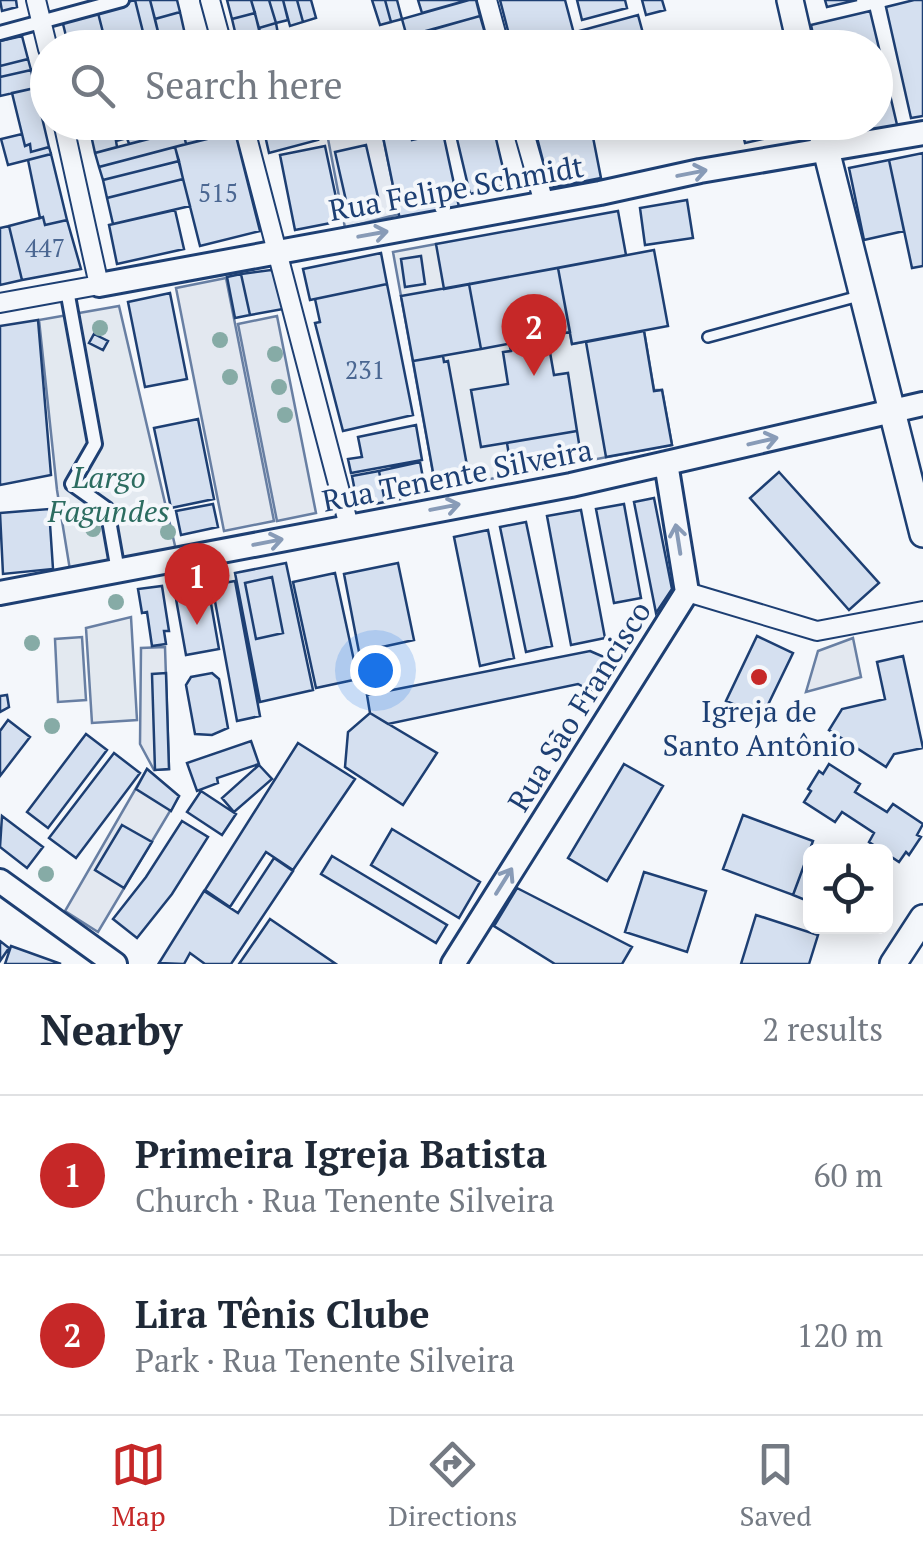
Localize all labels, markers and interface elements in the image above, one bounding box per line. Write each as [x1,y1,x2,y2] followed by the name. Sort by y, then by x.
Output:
[30,30,893,140] search box
[65,58,120,113] icon: search
[145,60,343,110] text: Search here
[325,146,587,230] street label: Rua Felipe Schmidt
[675,163,708,182] one-way arrow
[198,176,238,209] house number: 515
[356,224,389,243] one-way arrow
[25,231,65,264] house number: 447
[502,294,566,376] pin: 2
[345,353,385,386] house number: 231
[319,429,595,521] street label: Rua Tenente Silveira
[746,430,778,449] one-way arrow
[47,457,170,531] park label: Largo Fagundes
[428,497,460,516] one-way arrow
[668,524,687,556] one-way arrow
[251,531,283,550] one-way arrow
[164,542,230,625] pin: 1
[498,593,660,819] street label: Rua São Francisco
[350,645,401,696] your location
[748,666,770,688] marker: Igreja de Santo Antônio
[663,691,855,765] place label: Igreja de Santo Antônio
[803,844,893,934] map controls
[803,844,893,934] button: locate
[494,867,515,896] one-way arrow
[40,1001,182,1057] text: Nearby
[762,1008,883,1050] text: 2 results
[135,1129,547,1179] text: Primeira Igreja Batista
[63,1154,82,1196] text: 1
[813,1154,883,1196] text: 60 m
[135,1179,555,1221] text: Church · Rua Tenente Silveira
[135,1289,430,1339] text: Lira Tênis Clube
[63,1314,82,1356] text: 2
[796,1314,883,1356] text: 120 m
[135,1339,515,1381] text: Park · Rua Tenente Silveira
[111,1437,166,1534] tab: Map
[388,1437,517,1534] tab: Directions
[739,1437,812,1534] tab: Saved

